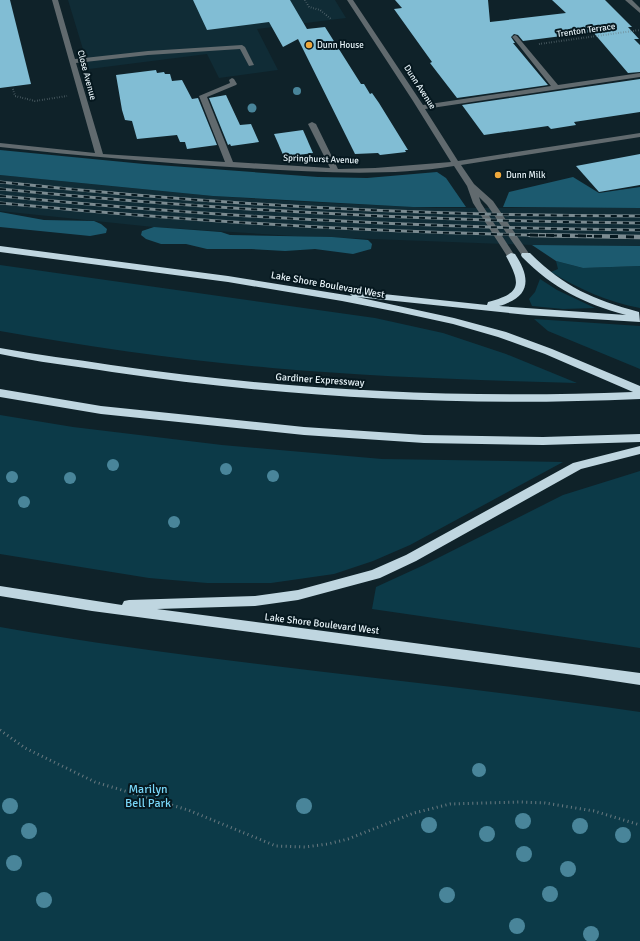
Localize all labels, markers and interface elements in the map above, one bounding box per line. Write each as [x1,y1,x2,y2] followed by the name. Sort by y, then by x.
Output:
[556,21,617,40] street label: Trenton Terrace
[304,40,314,50] marker: Dunn House
[317,40,364,51] place label: Dunn House
[75,49,99,102] street label: Close Avenue
[401,63,438,112] street label: Dunn Avenue
[283,153,359,166] street label: Springhurst Avenue
[493,170,503,180] marker: Dunn Milk
[506,170,546,181] place label: Dunn Milk
[270,269,386,301] street label: Lake Shore Boulevard West
[275,371,365,389] street label: Gardiner Expressway
[264,611,380,637] street label: Lake Shore Boulevard West
[125,782,171,811] park label: Marilyn Bell Park

